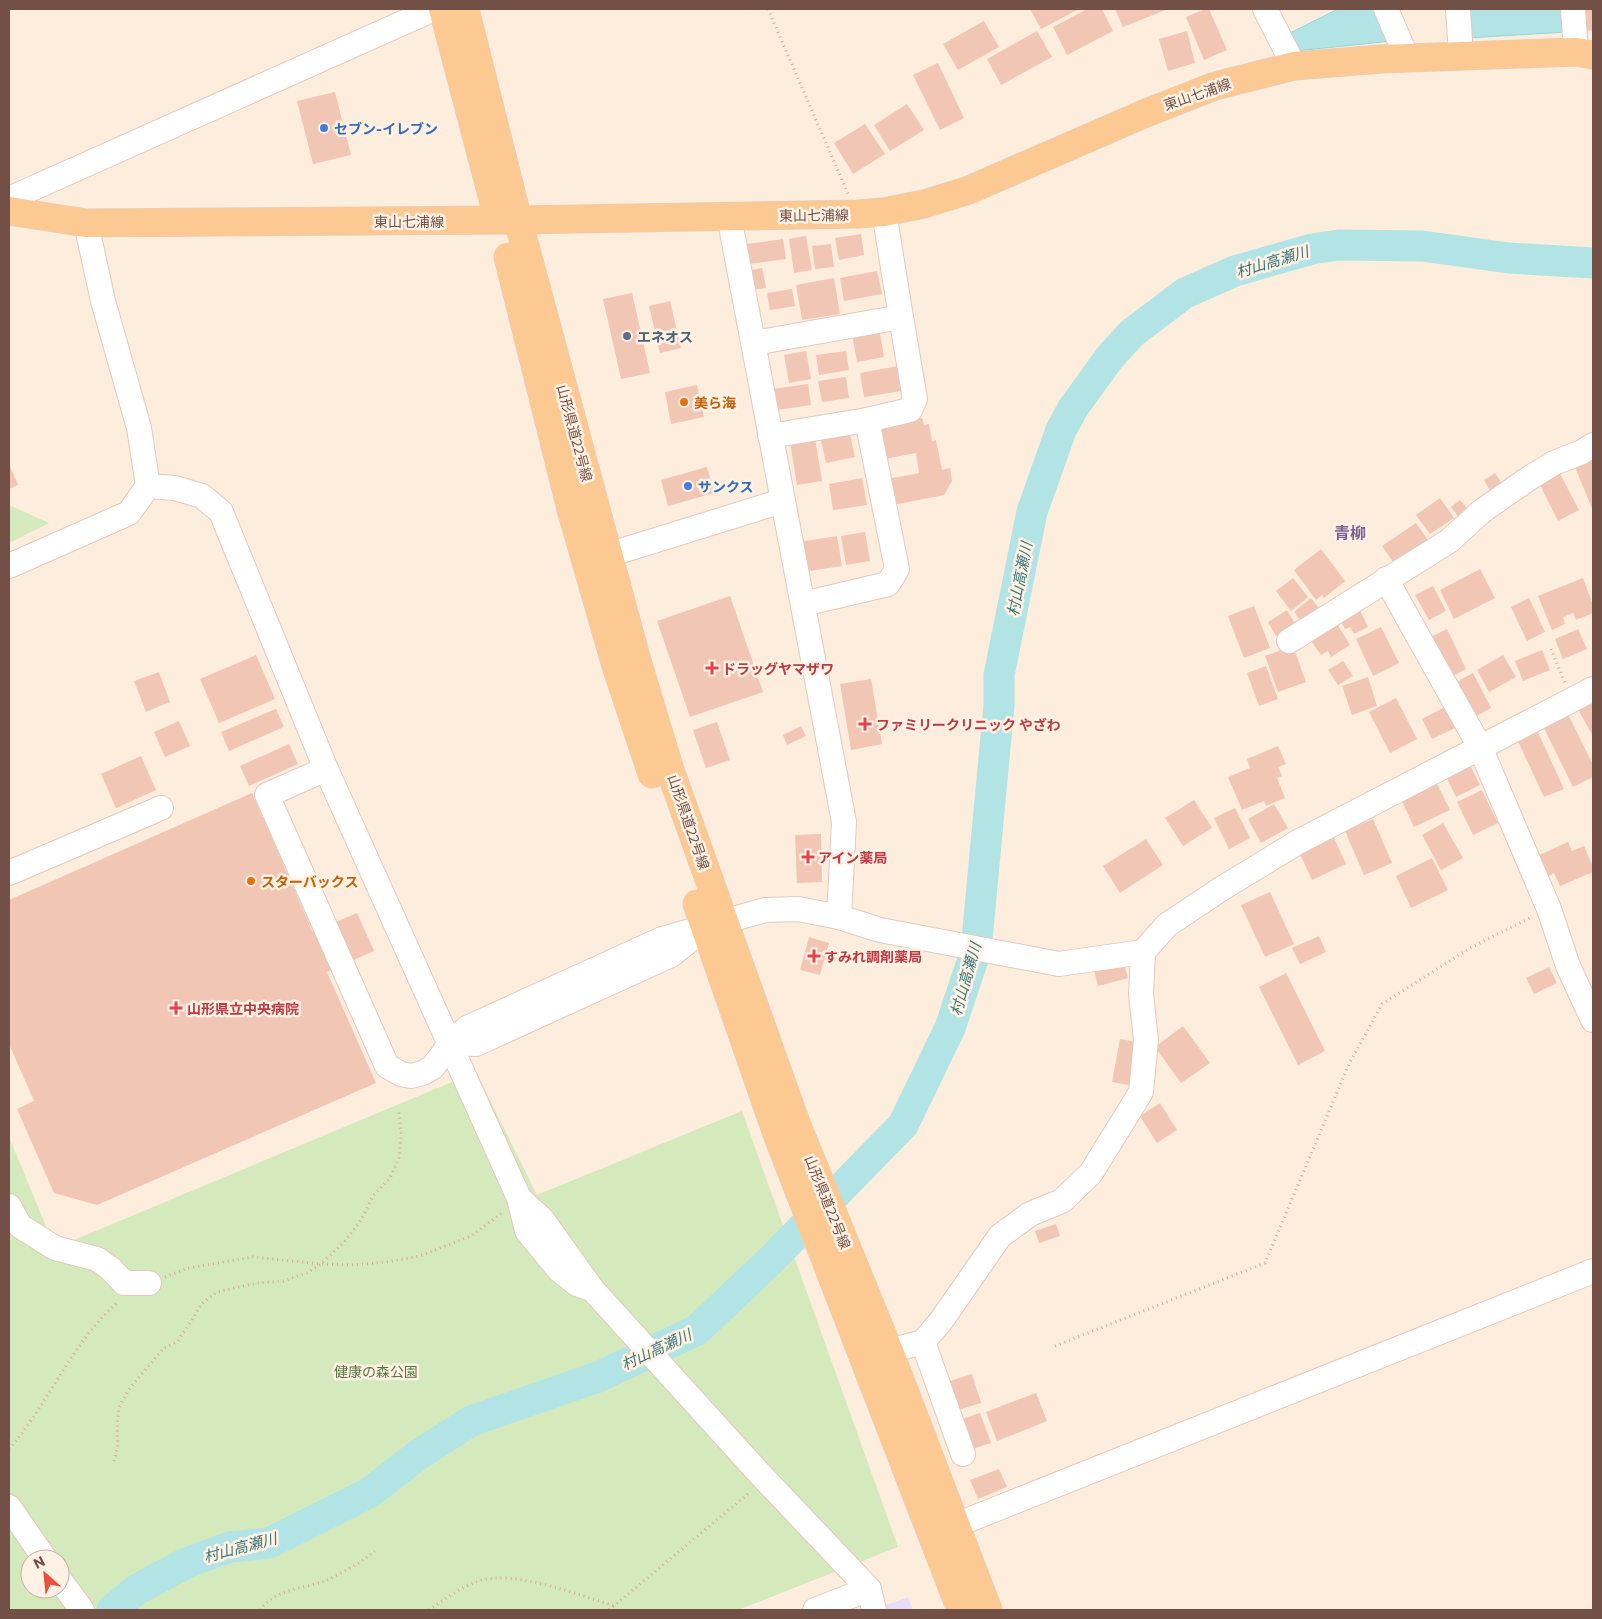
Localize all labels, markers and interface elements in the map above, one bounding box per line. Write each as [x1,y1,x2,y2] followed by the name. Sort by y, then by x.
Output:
[1161,75,1233,113] street label: 東山七浦線
[334,120,438,137] place label: セブン-イレブン
[318,122,330,134] marker: セブン-イレブン
[779,206,849,224] street label: 東山七浦線
[374,213,444,230] street label: 東山七浦線
[1233,241,1312,281] water label: 村山高瀬川
[637,328,693,345] place label: エネオス
[621,330,633,342] marker: エネオス
[554,383,596,483] street label: 山形県道22号線
[694,394,736,411] place label: 美ら海
[678,396,690,408] marker: 美ら海
[698,478,754,495] place label: サンクス
[682,480,694,492] marker: サンクス
[1334,523,1366,542] district label: 青柳
[1003,539,1035,618] water label: 村山高瀬川
[722,660,834,677] place label: ドラッグヤマザワ
[706,662,718,674] marker: ドラッグヤマザワ
[876,716,1061,733] place label: ファミリークリニック やざわ
[858,717,872,731] marker: ファミリークリニック やざわ
[665,772,713,872] street label: 山形県道22号線
[818,849,887,866] place label: アイン薬局
[802,851,814,863] marker: アイン薬局
[261,873,358,890] place label: スターバックス
[245,875,257,887] marker: スターバックス
[946,939,985,1018] water label: 村山高瀬川
[824,948,922,965] place label: すみれ調剤薬局
[808,950,820,962] marker: すみれ調剤薬局
[187,1000,299,1017] place label: 山形県立中央病院
[169,1001,183,1015] marker: 山形県立中央病院
[801,1153,855,1251] street label: 山形県道22号線
[618,1324,696,1373] water label: 村山高瀬川
[334,1363,418,1380] park label: 健康の森公園
[201,1528,280,1565] water label: 村山高瀬川
[20,1549,70,1599] north arrow
[30,1552,47,1572] text: N

